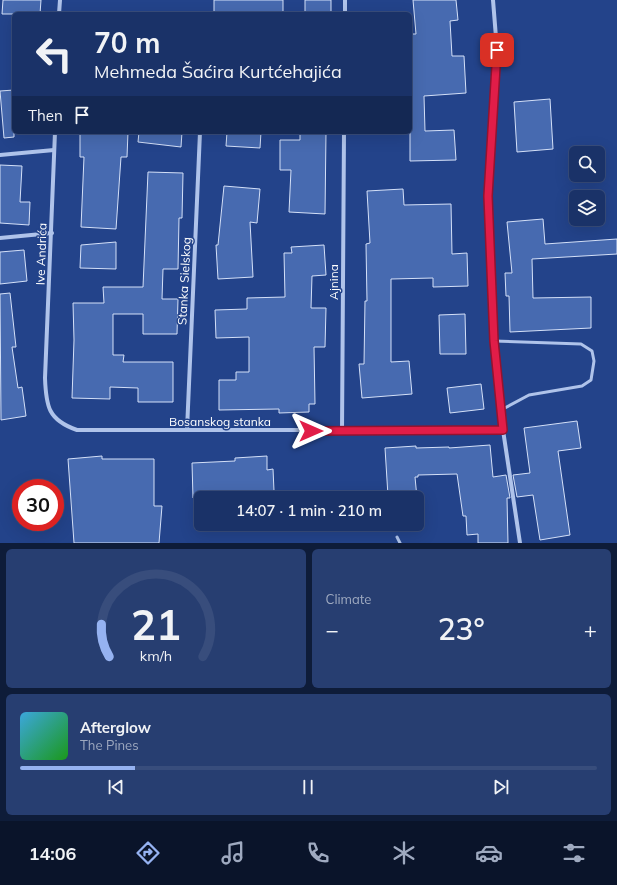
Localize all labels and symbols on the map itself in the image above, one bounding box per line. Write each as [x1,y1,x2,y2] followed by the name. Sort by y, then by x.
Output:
[480,33,514,67] pin
[32,223,50,285] street label: Ive Andrića
[174,237,194,325] street label: Stanka Sielskog
[326,264,341,300] street label: Ajnina
[290,410,332,452] position arrow
[169,414,271,429] street label: Bosanskog stanka
[12,479,64,531] speed limit sign: 30

